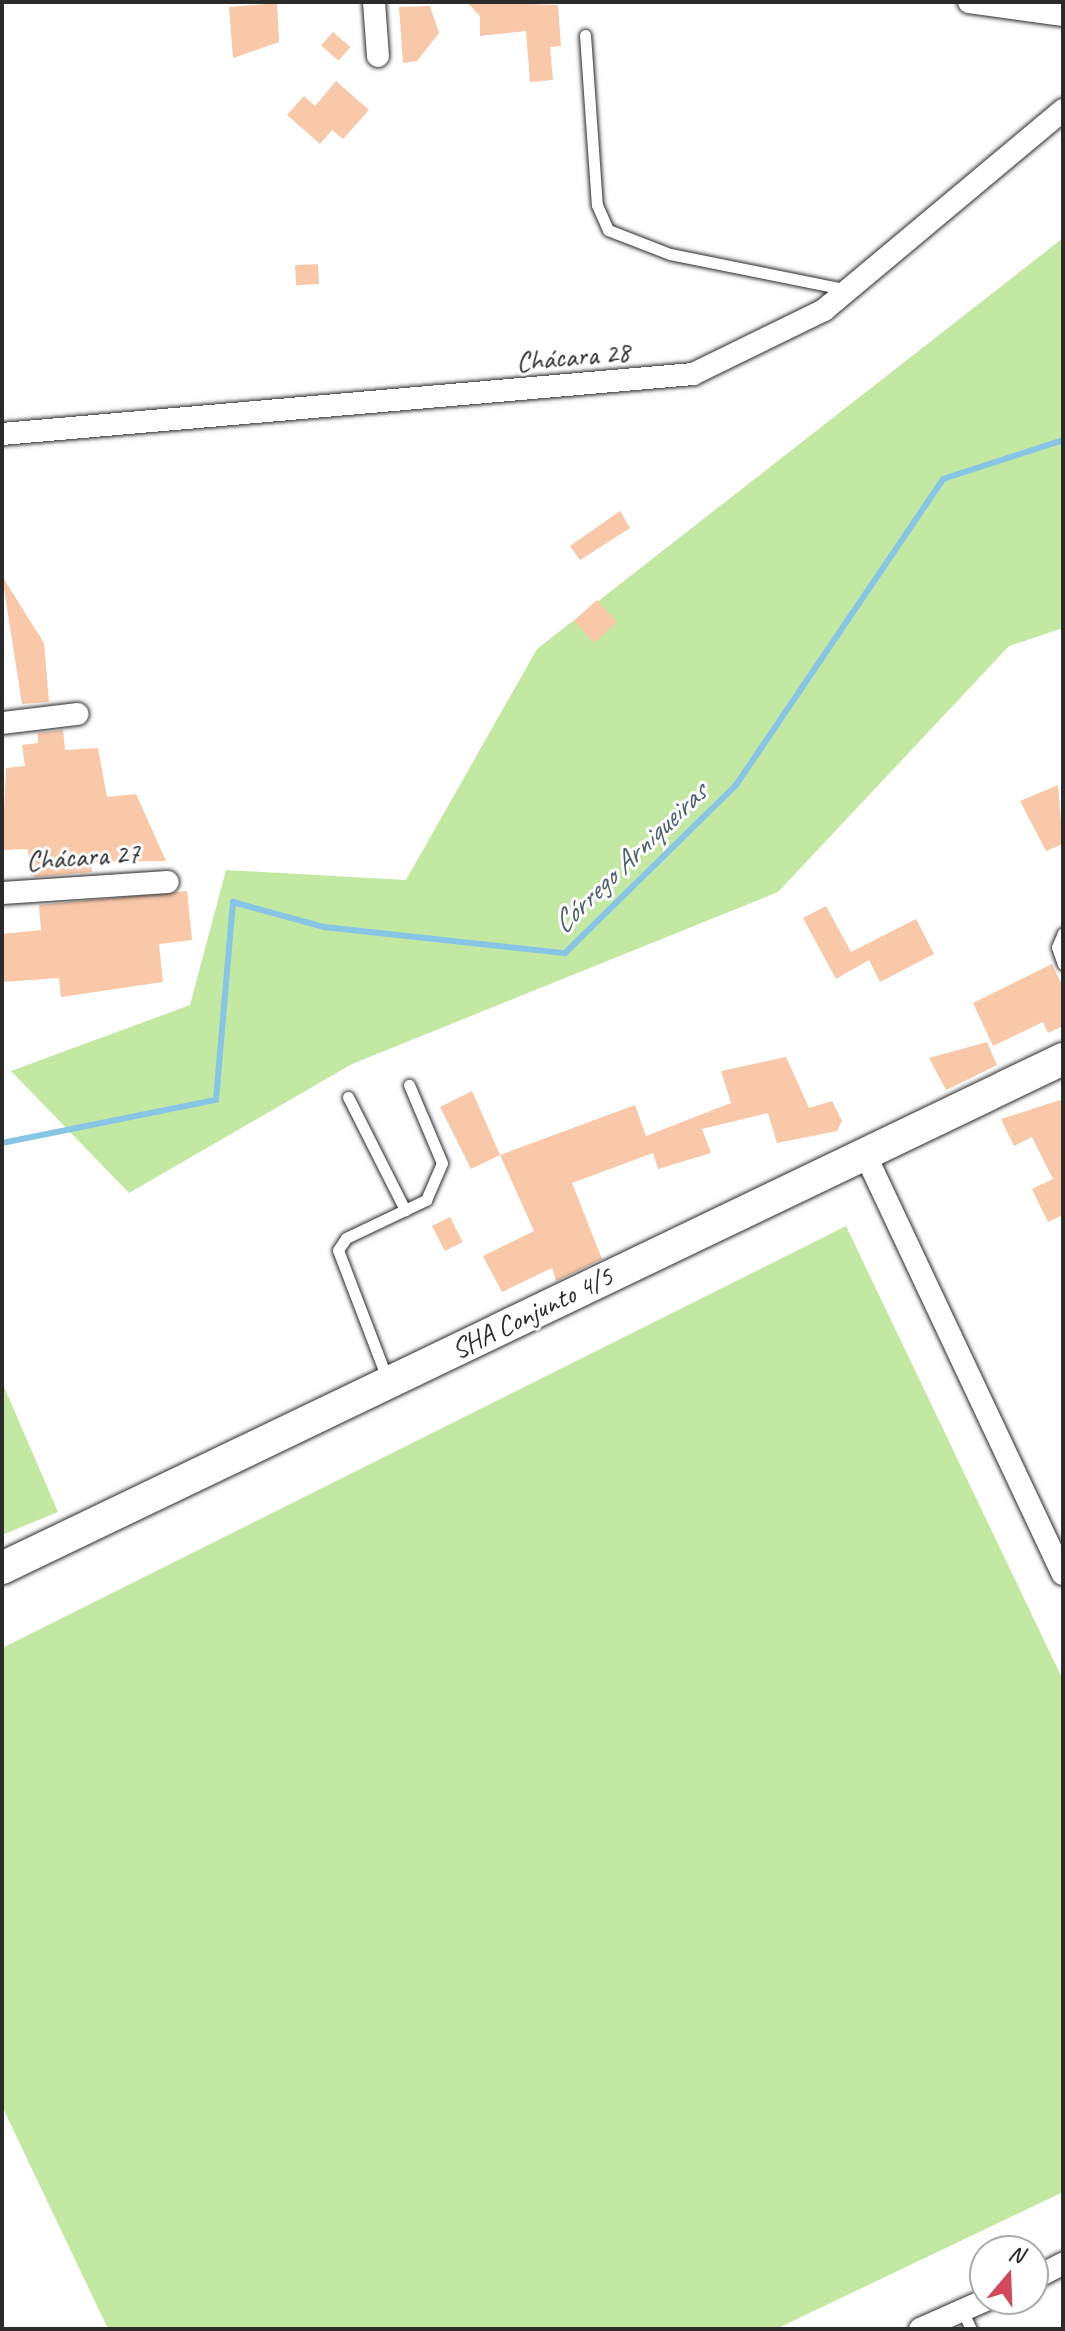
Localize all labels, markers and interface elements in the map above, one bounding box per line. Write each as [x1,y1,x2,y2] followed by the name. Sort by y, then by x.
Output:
[515,335,631,379] street label: Chácara 28
[545,776,713,940] water label: Córrego Arniqueiras
[25,836,141,878] street label: Chácara 27
[446,1260,618,1366] street label: SHA Conjunto 4/5
[969,2235,1049,2315] north arrow
[1005,2239,1027,2270] text: N

